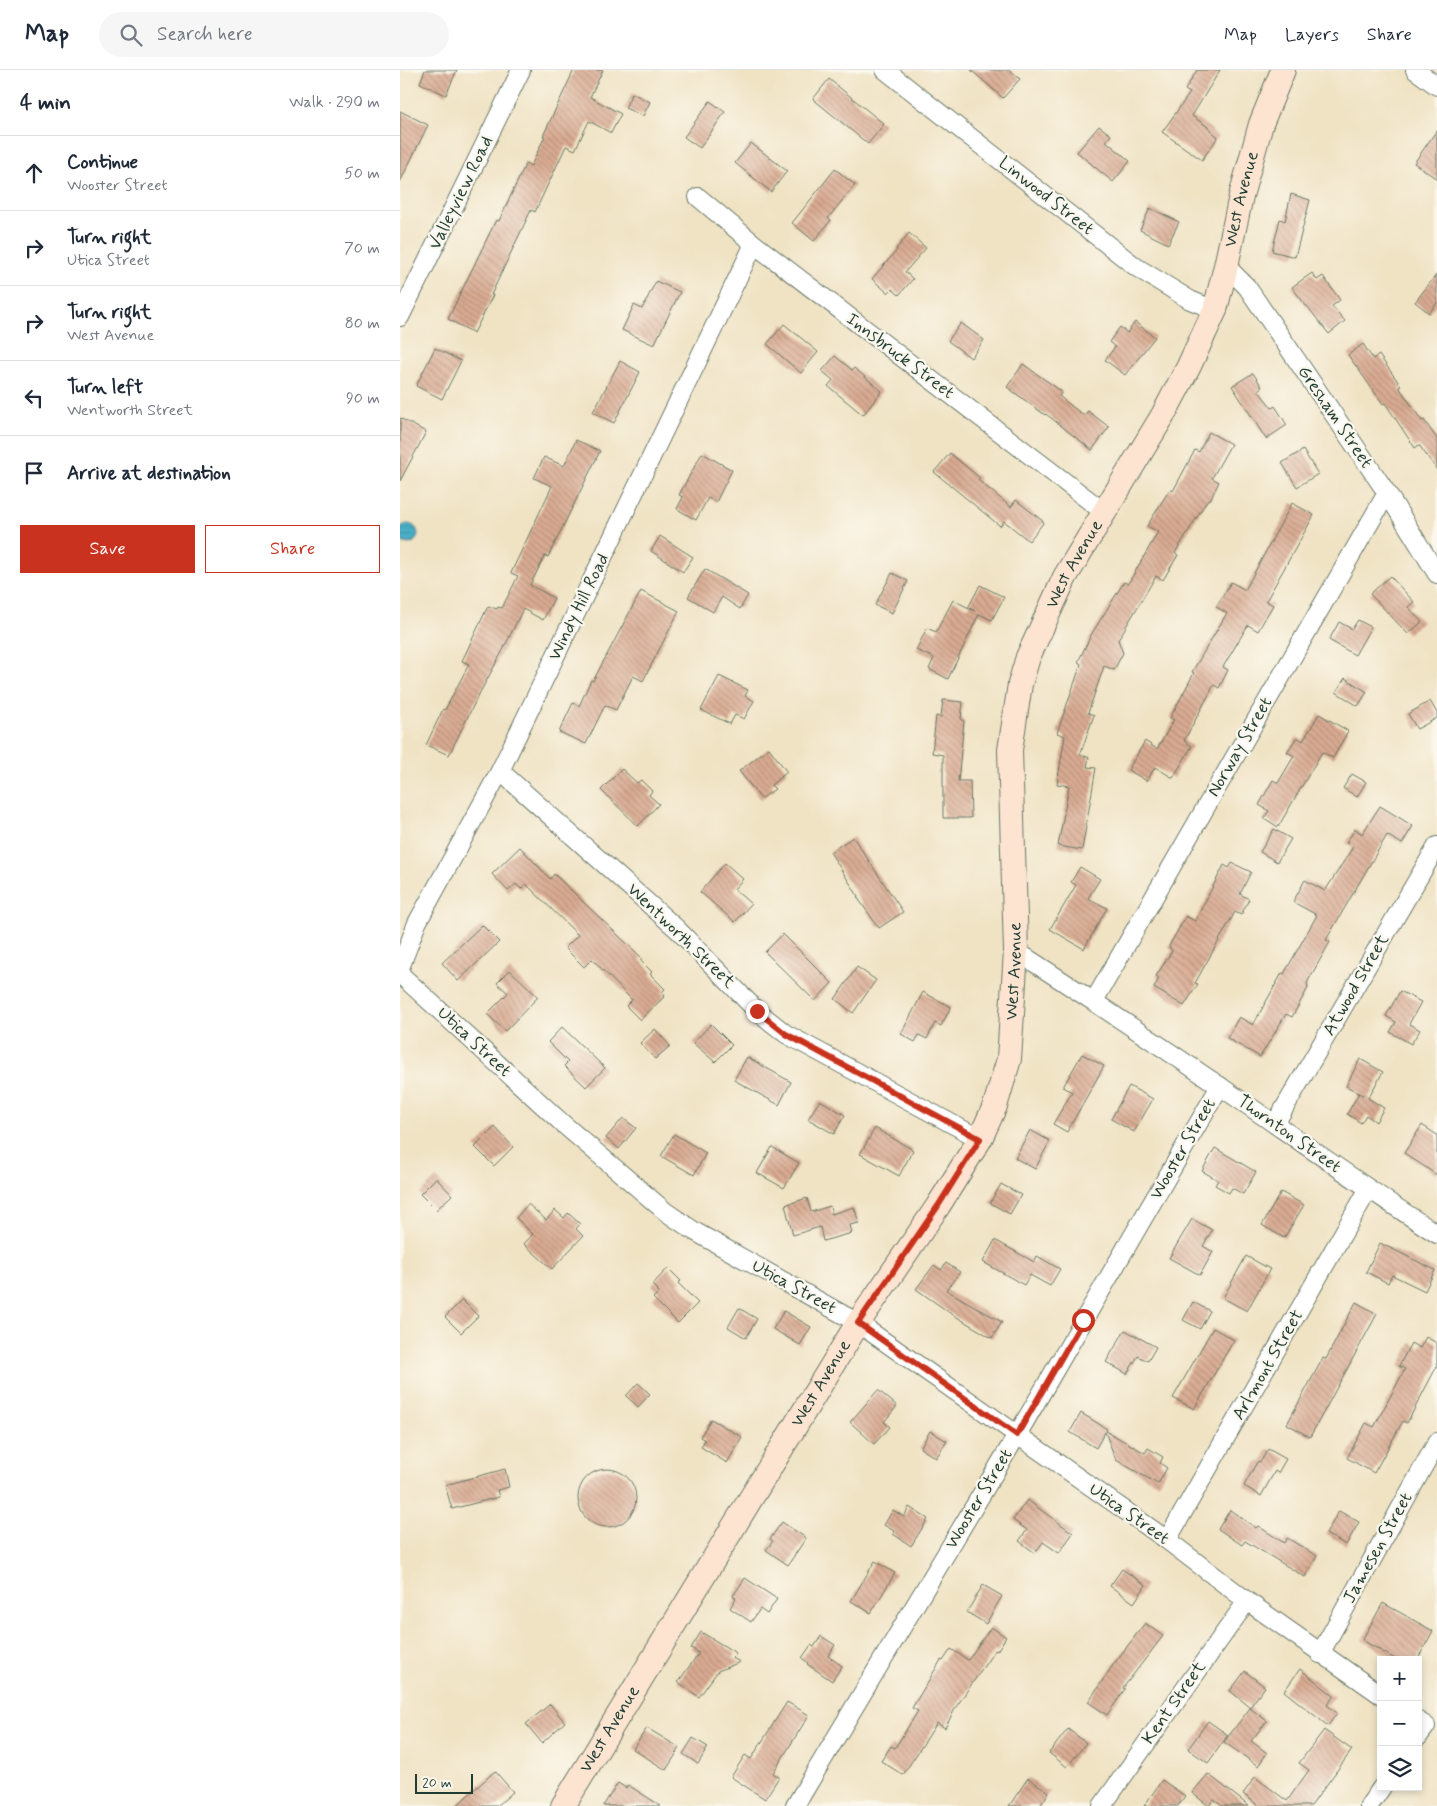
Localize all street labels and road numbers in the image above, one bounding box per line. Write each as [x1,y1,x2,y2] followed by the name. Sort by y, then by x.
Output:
[423,132,499,254] street label: Valleyview Road
[1218,148,1265,249] street label: West Avenue
[993,151,1099,241] street label: Linwood Street
[841,307,959,405] street label: Innsbruck Street
[1292,361,1378,473] street label: Gresham Street
[1040,515,1109,612] street label: West Avenue
[543,550,615,664] street label: Windy Hill Road
[1202,693,1278,801] street label: Norway Street
[622,878,741,994] street label: Wentworth Street
[1000,922,1028,1021] street label: West Avenue
[1317,929,1395,1040] street label: Atwood Street
[432,1001,516,1083] street label: Utica Street
[1232,1089,1346,1179] street label: Thornton Street
[1144,1094,1222,1204] street label: Wooster Street
[747,1254,841,1320] street label: Utica Street
[1227,1305,1309,1425] street label: Arlmont Street
[785,1335,857,1432] street label: West Avenue
[940,1444,1019,1554] street label: Wooster Street
[1084,1477,1174,1551] street label: Utica Street
[1338,1488,1419,1608] street label: Jamesen Street
[1137,1656,1212,1749] street label: Kent Street
[574,1681,646,1777] street label: West Avenue

